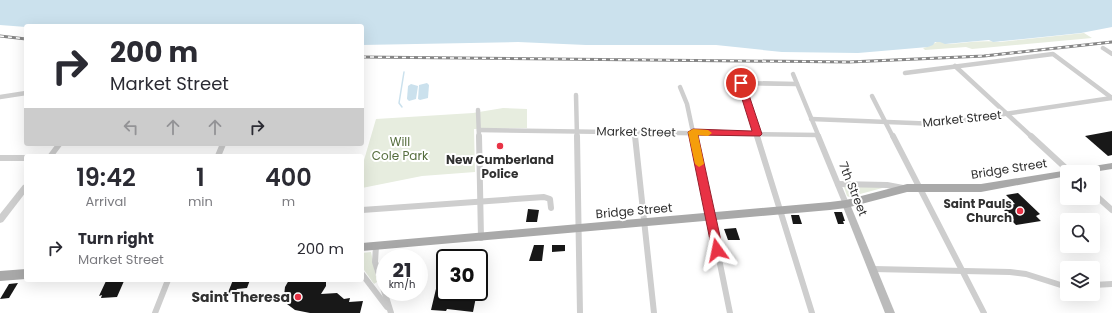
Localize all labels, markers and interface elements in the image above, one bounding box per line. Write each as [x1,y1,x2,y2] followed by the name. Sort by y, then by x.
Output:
[110,33,198,72] text: 200 m
[44,40,96,92] icon: right
[724,66,758,100] pin
[110,71,229,96] text: Market Street
[730,72,752,94] icon: arrive
[922,106,1002,131] street label: Market Street
[120,116,142,138] icon: left
[162,116,184,138] icon: ahead
[204,116,226,138] icon: ahead
[246,116,268,138] icon: right
[596,122,676,141] street label: Market Street
[372,133,429,164] park label: Will Cole Park
[495,141,505,151] marker: New Cumberland Police
[446,151,554,182] place label: New Cumberland Police
[970,154,1048,183] street label: Bridge Street
[835,159,872,218] street label: 7th Street
[76,161,136,194] text: 19:42
[196,161,205,194] text: 1
[265,161,312,194] text: 400
[1060,165,1100,301] map controls
[1060,165,1100,205] button: sound
[85,192,126,211] text: Arrival
[188,192,213,211] text: min
[282,192,295,211] text: m
[943,195,1012,226] place label: Saint Pauls Church
[595,199,673,222] street label: Bridge Street
[1015,206,1025,216] marker: Saint Pauls Church
[1060,213,1100,253] button: search
[78,228,154,249] text: Turn right
[696,229,738,271] position arrow
[44,237,66,259] icon: right
[297,238,344,259] text: 200 m
[436,249,488,301] speed limit sign: 30
[78,250,164,269] text: Market Street
[393,256,411,284] text: 21
[1060,261,1100,301] button: layers
[389,277,415,292] text: km/h
[191,287,290,307] place label: Saint Theresa
[293,292,303,302] marker: Saint Theresa

